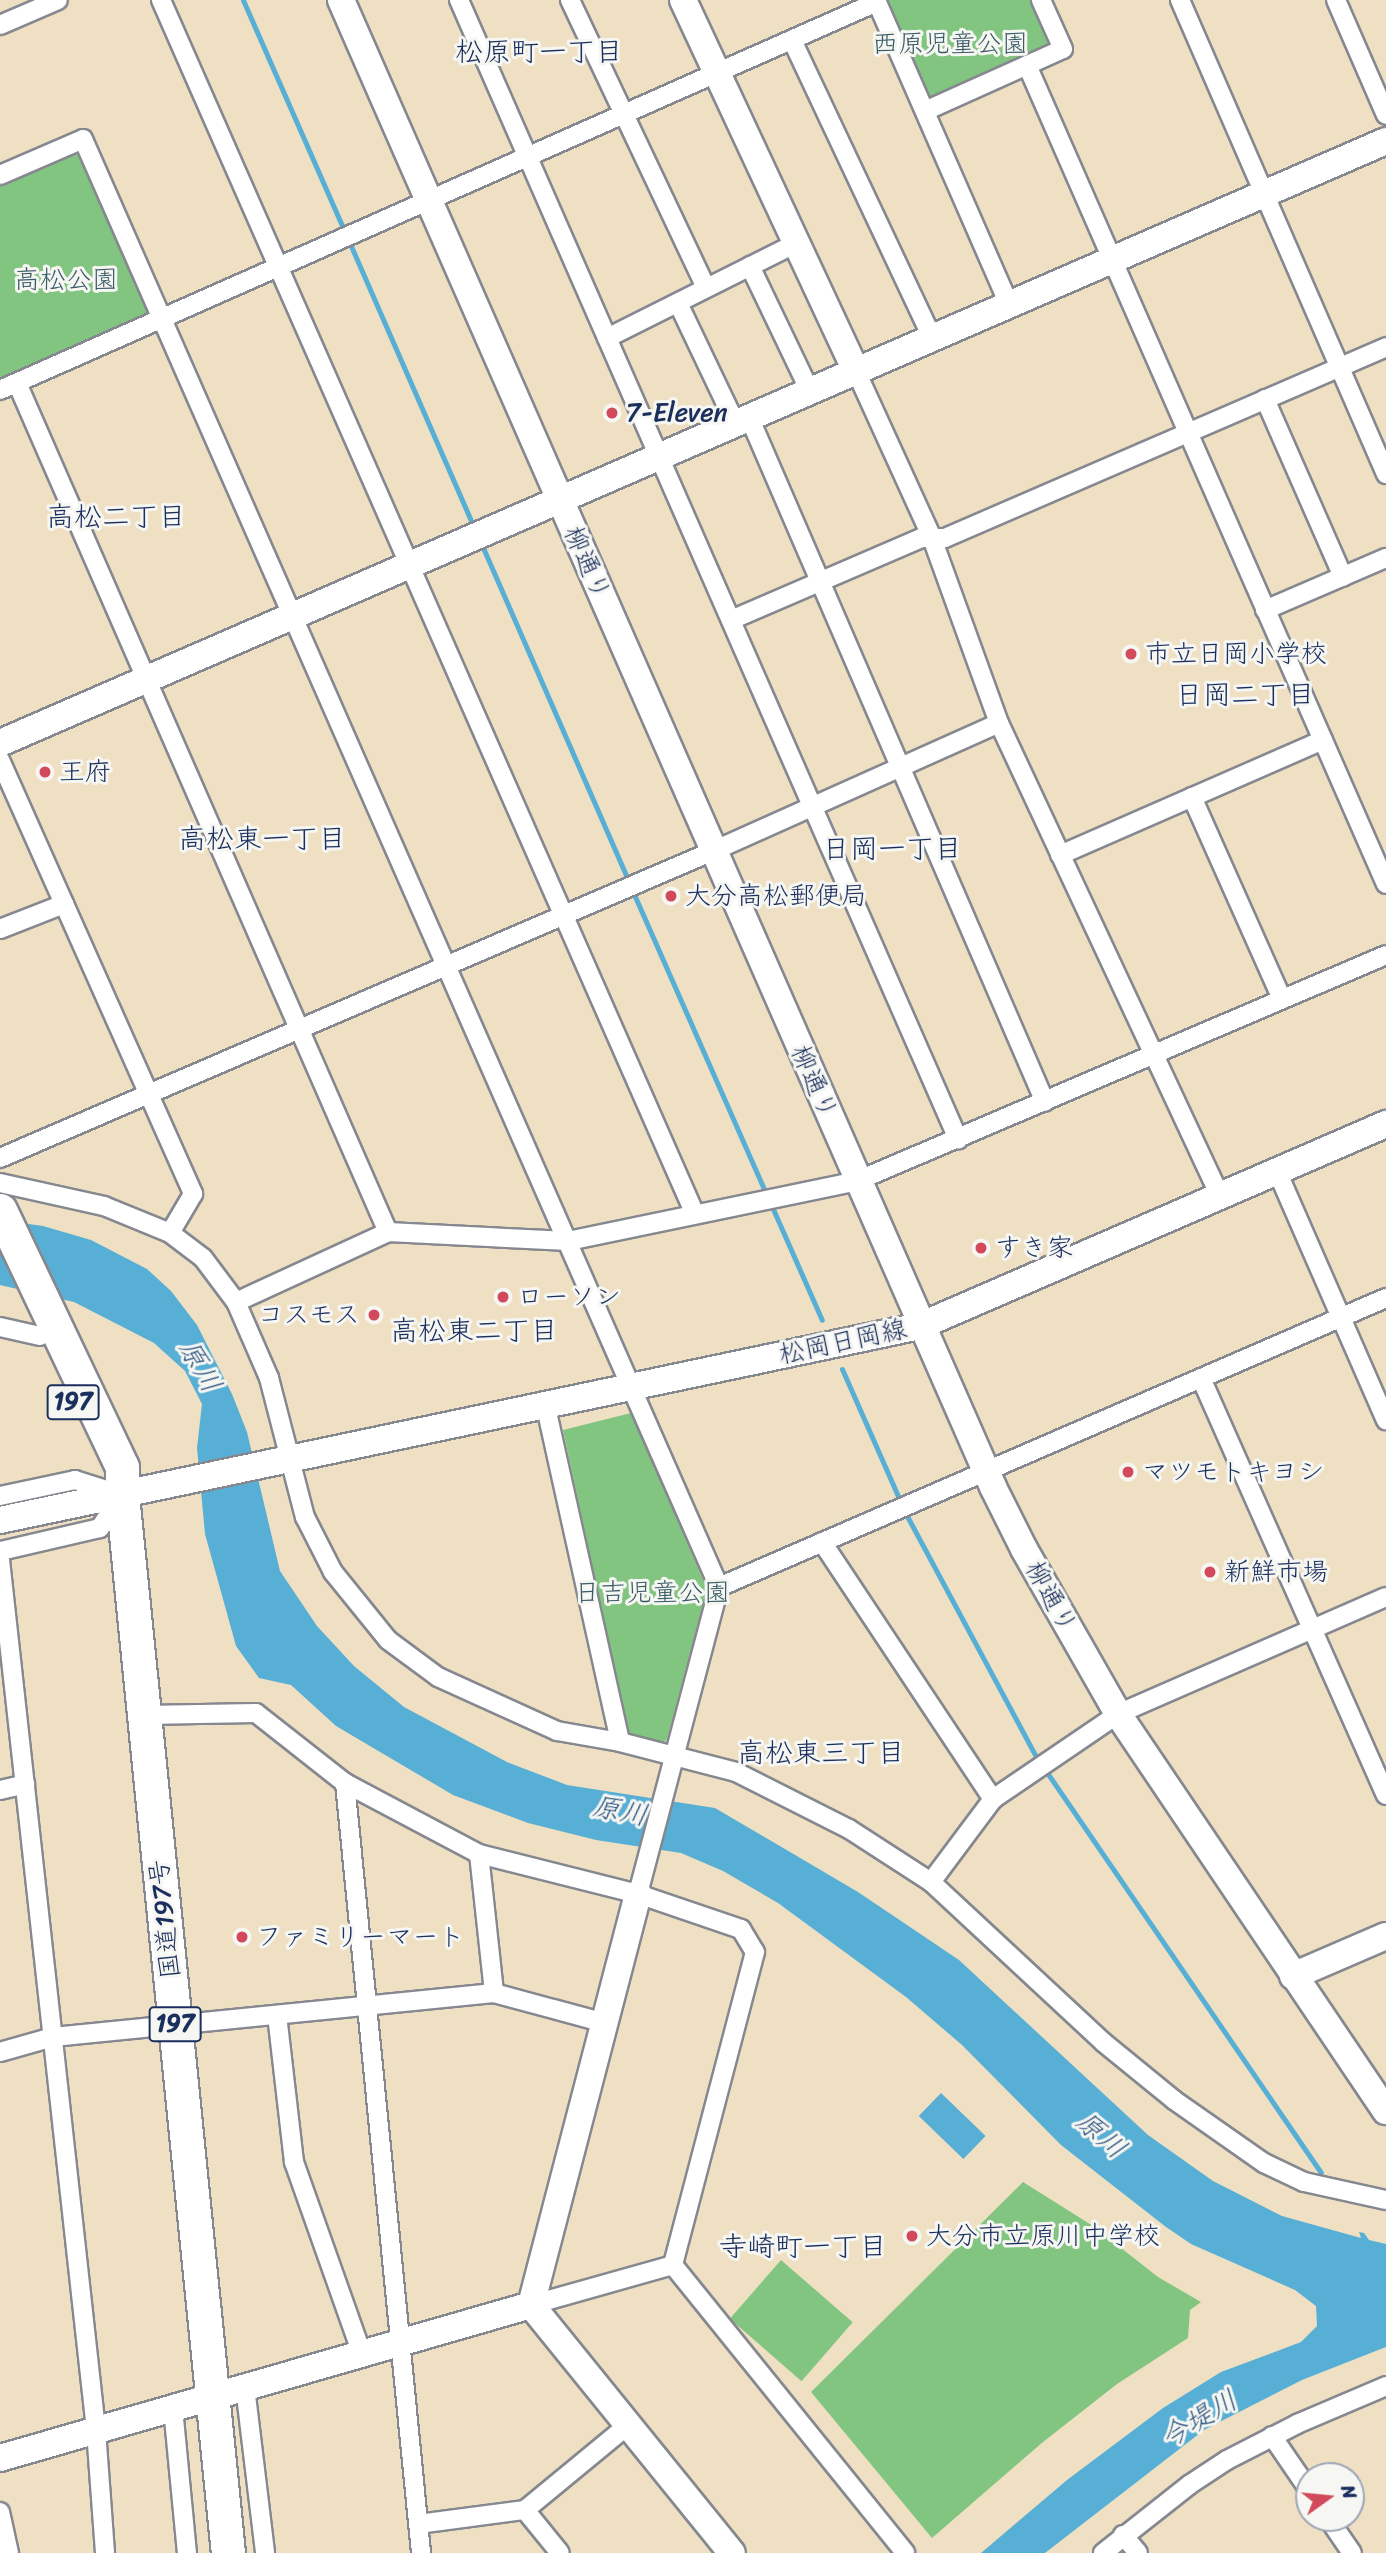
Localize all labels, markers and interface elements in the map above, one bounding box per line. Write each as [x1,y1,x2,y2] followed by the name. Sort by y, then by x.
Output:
[872,28,1028,60] park label: 西原児童公園
[455,35,623,69] district label: 松原町一丁目
[14,264,118,296] park label: 高松公園
[626,397,728,429] place label: 7-Eleven
[604,405,620,421] marker: 7-Eleven
[46,500,186,534] district label: 高松二丁目
[557,521,617,605] street label: 柳通り
[1145,638,1327,670] place label: 市立日岡小学校
[1123,646,1139,662] marker: 市立日岡小学校
[1175,678,1315,712] district label: 日岡二丁目
[59,756,111,788] place label: 王府
[37,764,53,780] marker: 王府
[178,822,346,856] district label: 高松東一丁目
[822,832,962,866] district label: 日岡一丁目
[685,880,867,912] place label: 大分高松郵便局
[663,888,679,904] marker: 大分高松郵便局
[784,1040,844,1124] street label: 柳通り
[995,1232,1073,1264] place label: すき家
[973,1240,989,1256] marker: すき家
[517,1281,621,1313] place label: ローソン
[495,1289,511,1305] marker: ローソン
[256,1299,360,1331] place label: コスモス
[366,1307,382,1323] marker: コスモス
[776,1313,910,1371] street label: 松岡日岡線
[390,1314,558,1348] district label: 高松東二丁目
[171,1333,229,1399] water label: 原川
[45,1382,101,1422] road number: 197
[1142,1456,1324,1488] place label: マツモトキヨシ
[1120,1464,1136,1480] marker: マツモトキヨシ
[1018,1555,1084,1639] street label: 柳通り
[1224,1556,1328,1588] place label: 新鮮市場
[1202,1564,1218,1580] marker: 新鮮市場
[574,1577,730,1609] park label: 日吉児童公園
[737,1736,905,1770] district label: 高松東三丁目
[589,1789,651,1833] water label: 原川
[143,1858,187,1980] street label: 国道197号
[256,1921,464,1953] place label: ファミリーマート
[234,1929,250,1945] marker: ファミリーマート
[147,2004,203,2045] road number: 197
[1069,2104,1133,2166] water label: 原川
[926,2220,1160,2252] place label: 大分市立原川中学校
[904,2228,920,2244] marker: 大分市立原川中学校
[719,2230,887,2264] district label: 寺崎町一丁目
[1154,2383,1244,2455] water label: 今堤川
[1295,2462,1365,2532] north arrow
[1331,2481,1366,2503] text: N

